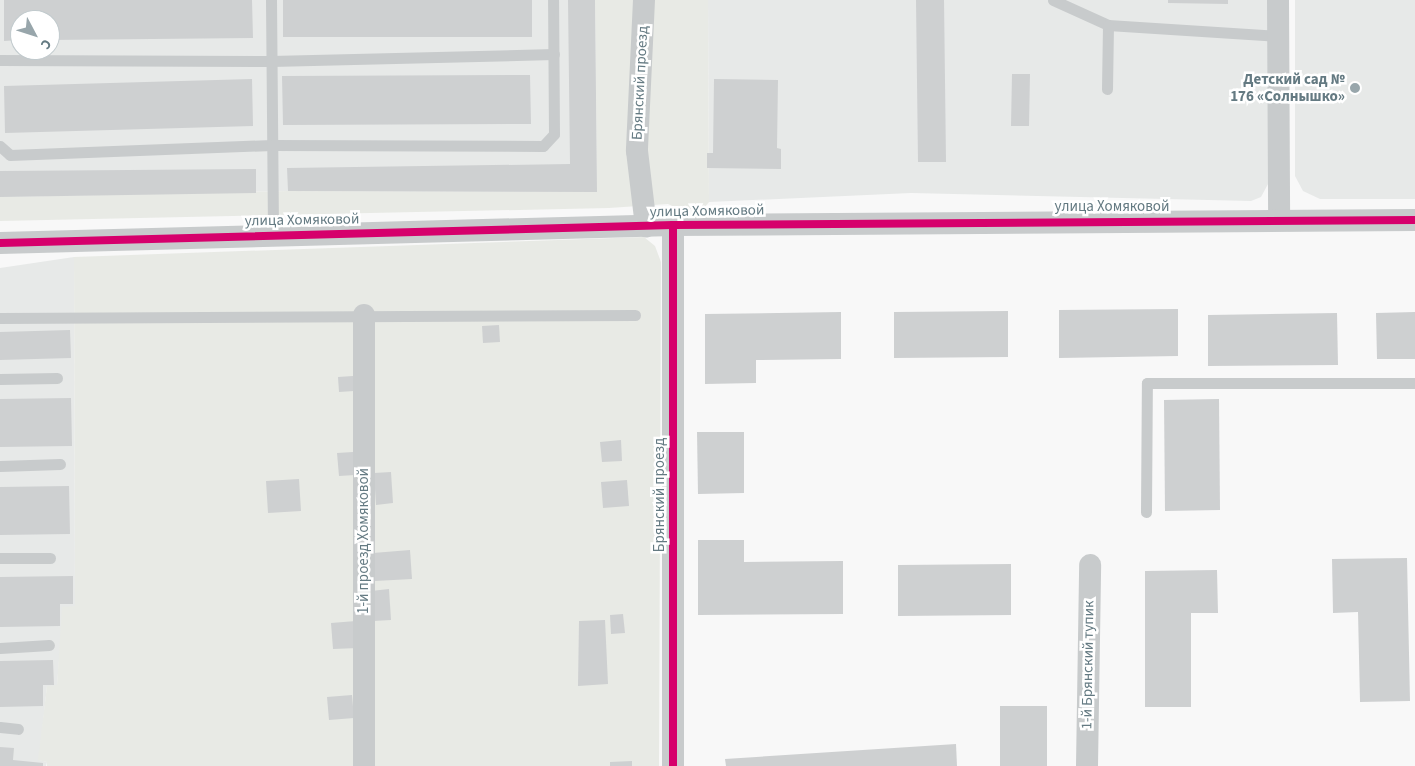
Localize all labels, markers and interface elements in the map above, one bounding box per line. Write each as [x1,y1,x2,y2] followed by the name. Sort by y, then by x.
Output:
[10,10,60,60] north arrow
[628,25,652,141] street label: Брянский проезд
[35,34,56,54] text: С
[1230,70,1345,105] place label: Детский сад № 176 «Солнышко»
[1349,82,1361,94] marker: Детский сад № 176 «Солнышко»
[1055,198,1169,216] street label: улица Хомяковой
[649,201,765,221] street label: улица Хомяковой
[244,210,360,230] street label: улица Хомяковой
[651,438,669,552] street label: Брянский проезд
[355,468,373,614] street label: 1-й проезд Хомяковой
[1078,600,1098,730] street label: 1-й Брянский тупик

